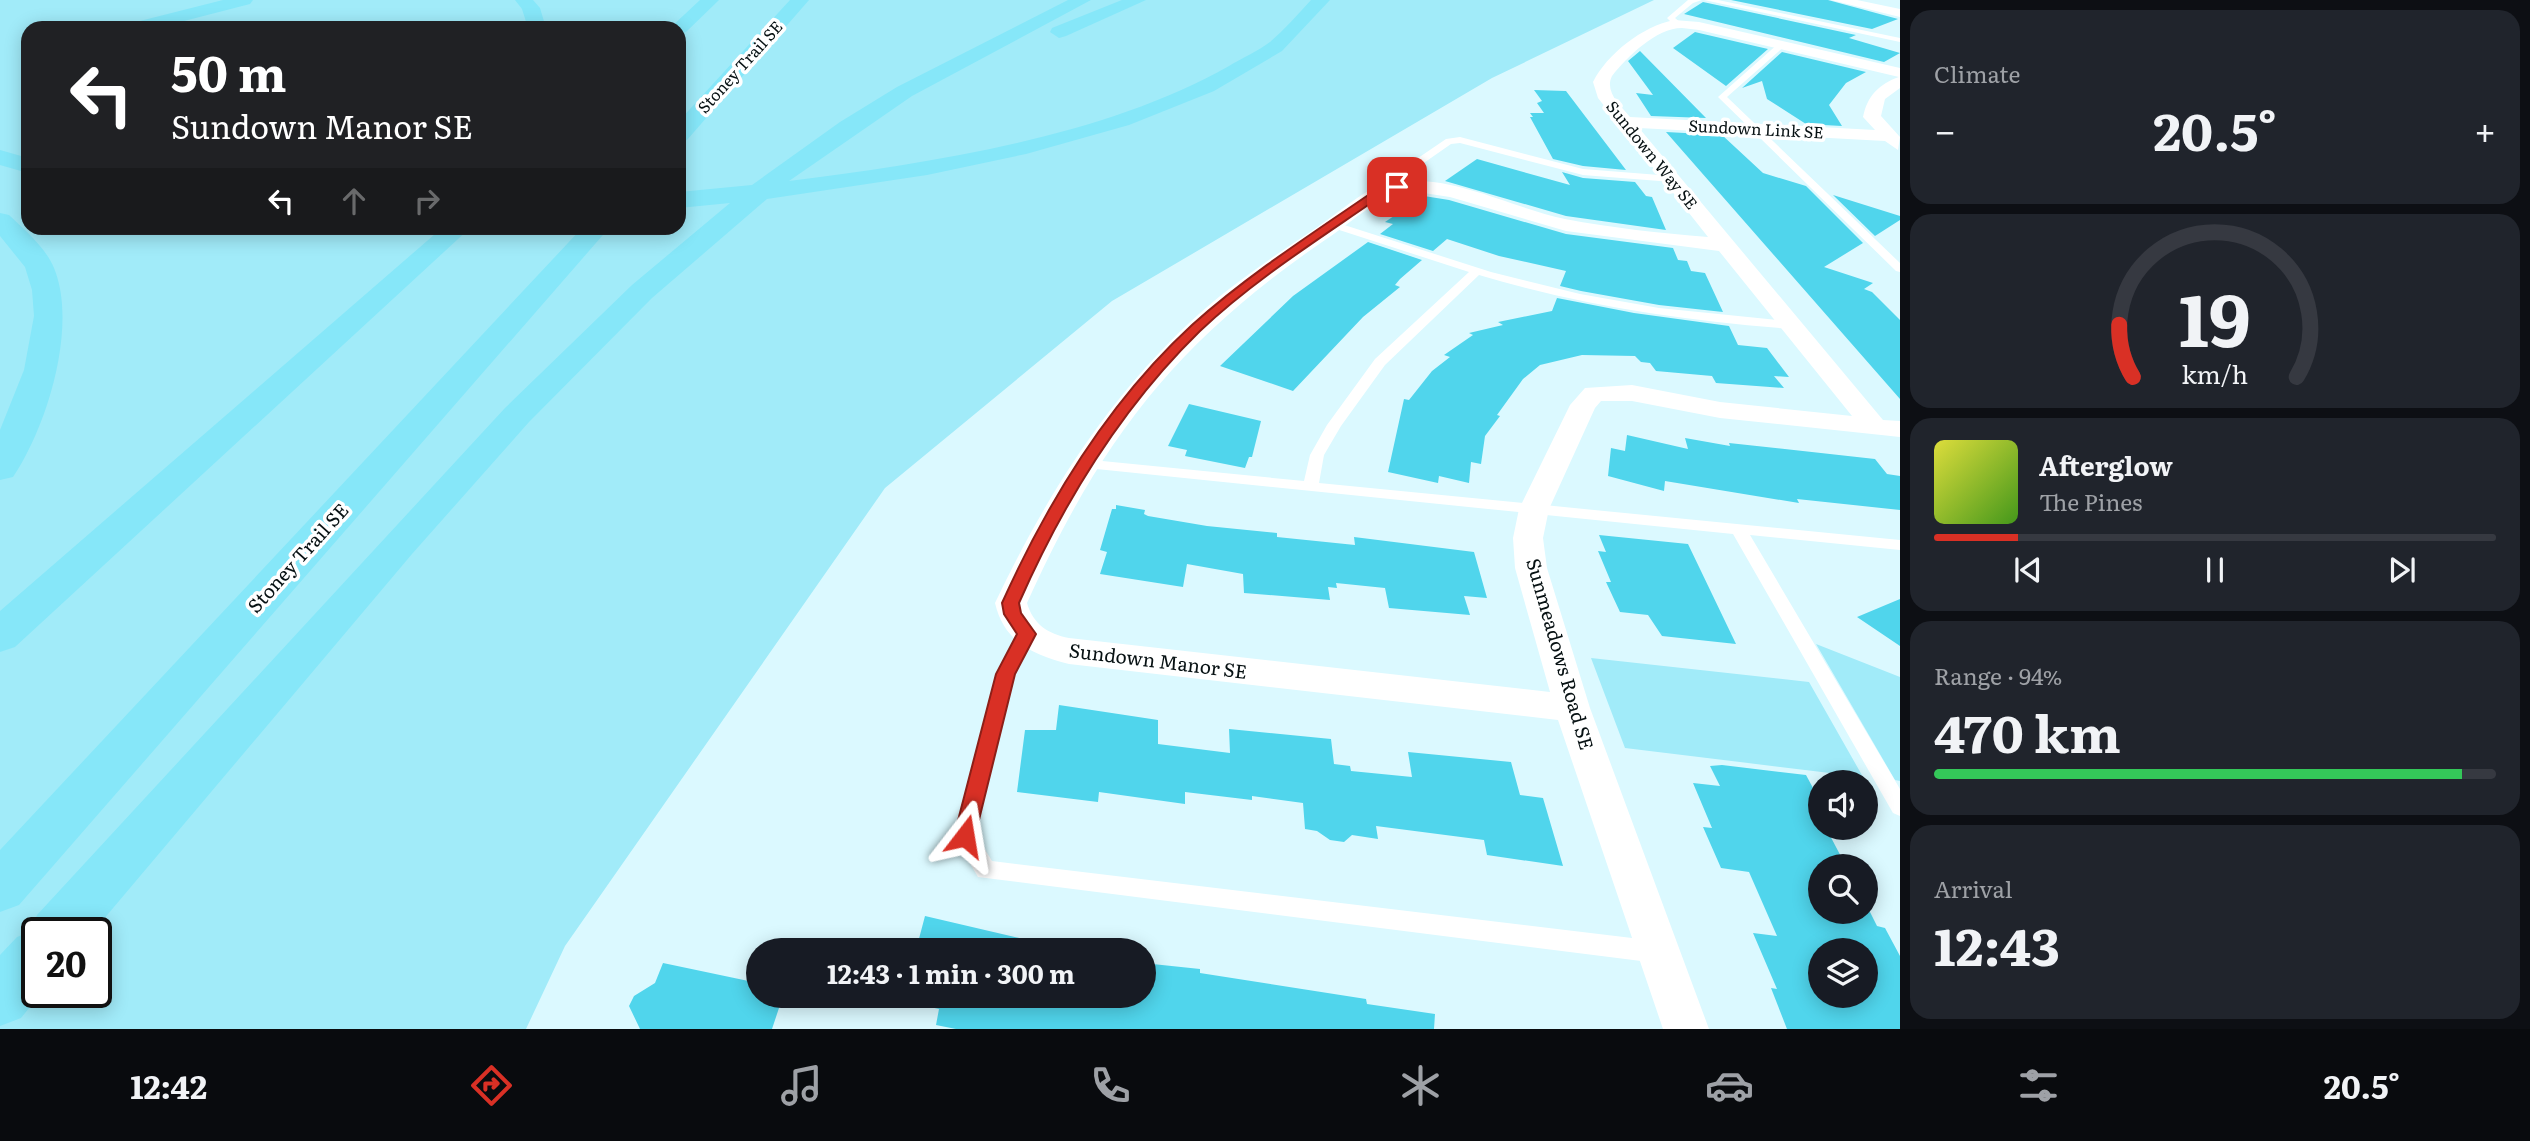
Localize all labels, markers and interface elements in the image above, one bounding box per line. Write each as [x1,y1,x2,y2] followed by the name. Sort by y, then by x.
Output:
[691,15,787,118] street label: Stoney Trail SE
[171,34,287,107] text: 50 m
[56,49,147,140] icon: left
[1934,56,2020,90] text: Climate
[2153,90,2277,167] text: 20.5°
[1601,95,1704,214] street label: Sundown Way SE
[1934,100,1956,157] text: −
[2474,100,2496,157] text: +
[171,101,473,149] text: Sundown Manor SE
[1688,112,1824,144] street label: Sundown Link SE
[1367,157,1427,217] pin
[1378,168,1416,206] icon: arrive
[262,182,300,220] icon: left
[335,182,373,220] icon: ahead
[408,182,446,220] icon: right
[2179,261,2251,369] text: 19
[2182,354,2248,391] text: km/h
[2039,445,2173,484] text: Afterglow
[2039,484,2142,518] text: The Pines
[240,496,354,618] street label: Stoney Trail SE
[2009,551,2047,589] icon: previous
[2196,551,2234,589] icon: pause
[2383,551,2421,589] icon: next
[1520,555,1602,753] street label: Sunmeadows Road SE
[1067,635,1249,685] street label: Sundown Manor SE
[1934,658,2062,692] text: Range · 94%
[1934,692,2121,769] text: 470 km
[1808,770,1878,1008] map controls
[1808,770,1878,840] button: sound
[928,799,1002,873] position arrow
[1808,854,1878,924] button: search
[1934,871,2013,905] text: Arrival
[1934,905,2060,982] text: 12:43
[21,917,112,1008] speed limit sign: 20
[1808,938,1878,1008] button: layers
[827,953,1075,992] text: 12:43 · 1 min · 300 m
[130,1061,207,1109] text: 12:42
[467,1061,516,1110] icon: directions
[777,1061,826,1110] icon: music
[1086,1061,1135,1110] icon: phone
[1396,1061,1445,1110] icon: climate
[1705,1061,1754,1110] icon: car
[2014,1061,2063,1110] icon: filters
[2324,1061,2400,1109] text: 20.5°

